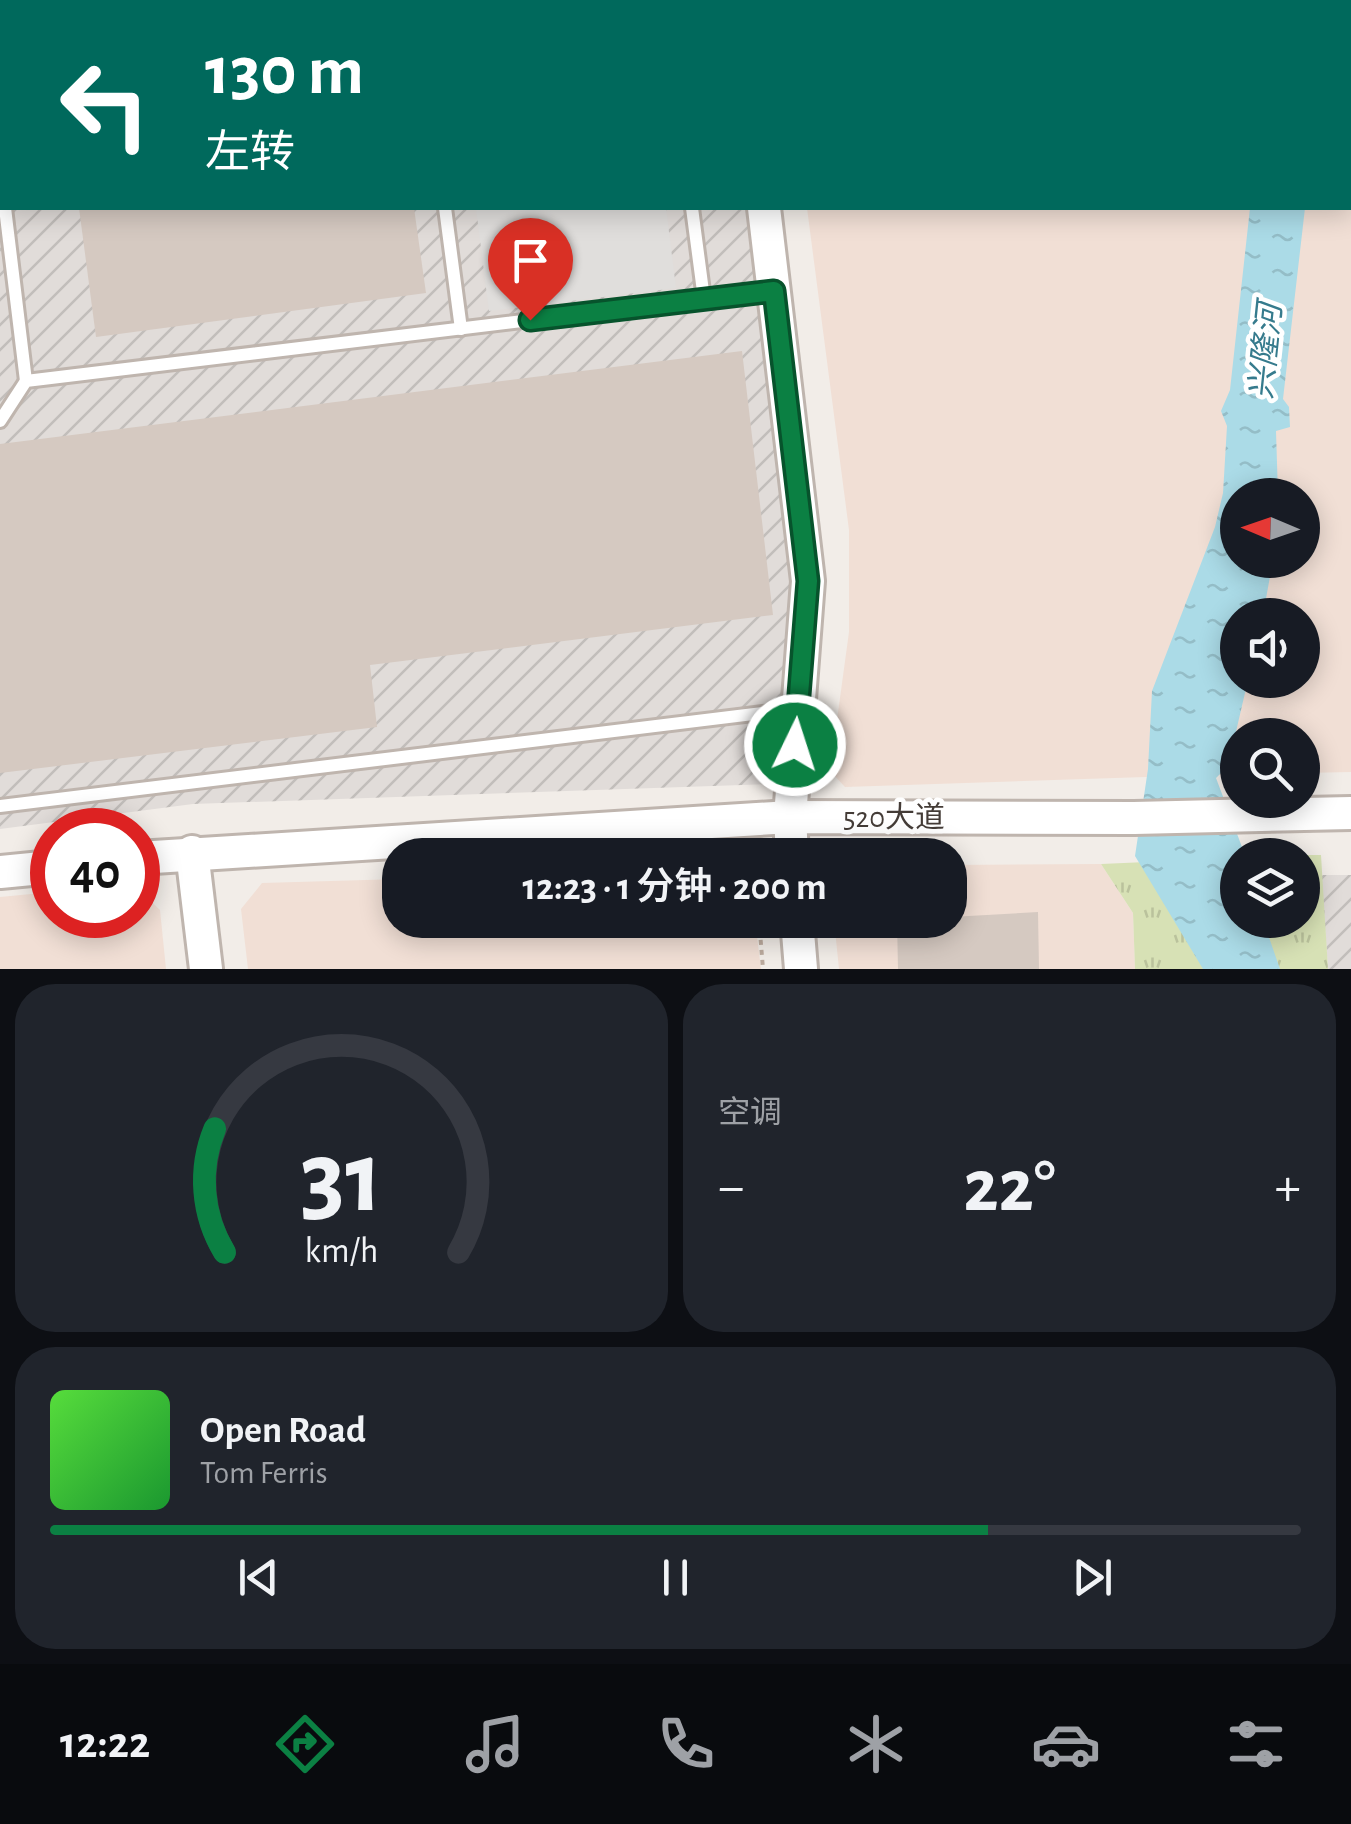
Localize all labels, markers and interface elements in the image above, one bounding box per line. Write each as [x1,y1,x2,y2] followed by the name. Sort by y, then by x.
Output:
[205,37,364,107] text: 130 m
[40,40,170,170] icon: left
[205,131,295,176] text: 左转
[488,218,573,321] pin
[503,233,558,288] icon: arrive
[1244,296,1288,401] water label: 兴隆河
[1220,478,1320,578] north arrow
[1220,478,1320,938] map controls
[1220,598,1320,698] button: sound
[743,693,847,797] position arrow
[1220,718,1320,818] button: search
[843,801,945,833] street label: 520大道
[30,808,160,938] speed limit sign: 40
[1220,838,1320,938] button: layers
[522,869,827,907] text: 12:23 · 1 分钟 · 200 m
[718,1097,782,1129] text: 空调
[300,1127,383,1231] text: 31
[963,1150,1056,1225] text: 22°
[718,1160,744,1215] text: −
[1275,1160,1301,1215] text: +
[305,1233,378,1269] text: km/h
[200,1412,366,1450] text: Open Road
[200,1457,328,1489] text: Tom Ferris
[231,1550,286,1605] icon: previous
[648,1550,703,1605] icon: pause
[1065,1550,1120,1605] icon: next
[270,1709,340,1779] icon: directions
[460,1709,530,1779] icon: music
[651,1709,721,1779] icon: phone
[841,1709,911,1779] icon: climate
[1031,1709,1101,1779] icon: car
[1221,1709,1291,1779] icon: filters
[60,1721,150,1766] text: 12:22

